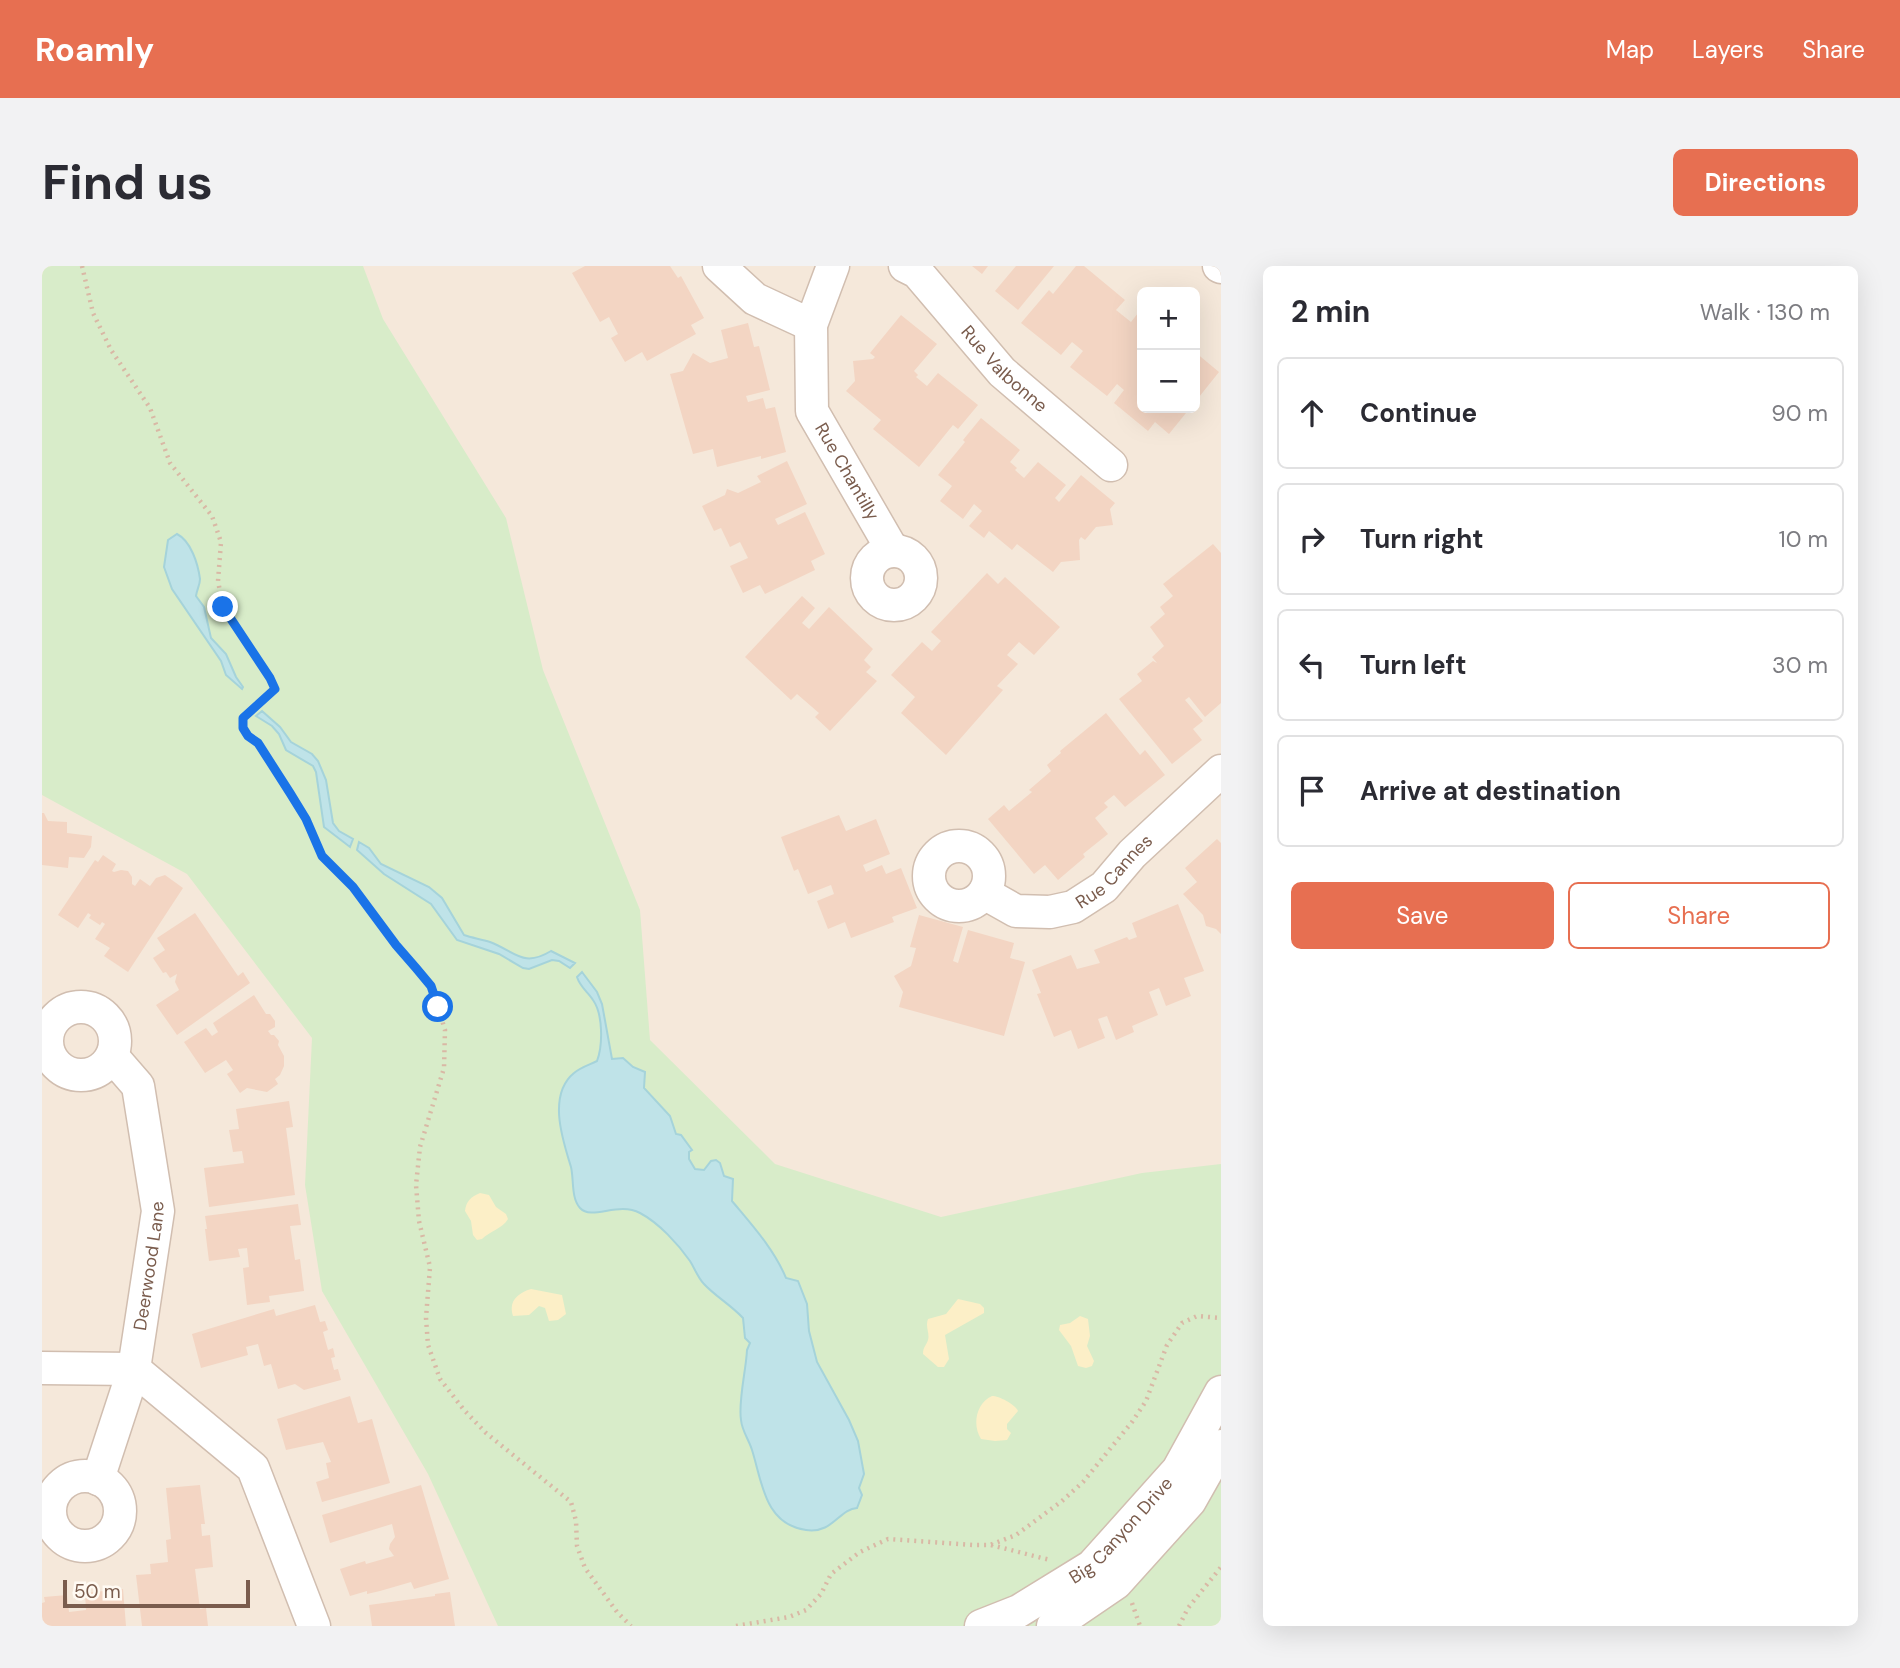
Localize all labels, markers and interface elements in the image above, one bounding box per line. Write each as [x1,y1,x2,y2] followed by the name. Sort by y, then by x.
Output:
[35,28,154,71] text: Roamly
[1606,34,1654,65] text: Map
[1692,34,1764,65] text: Layers
[1802,34,1865,65] text: Share
[1673,149,1858,216] button: Directions
[42,150,213,214] text: Find us
[1137,287,1200,413] map controls
[1137,287,1200,350] button: +
[1291,292,1370,331] text: 2 min
[1700,297,1830,327] text: Walk · 130 m
[956,320,1053,418] street label: Rue Valbonne
[1137,350,1200,413] button: −
[1293,394,1331,432] icon: ahead
[1360,396,1477,430] text: Continue
[1771,398,1828,428] text: 90 m
[809,418,885,525] street label: Rue Chantilly
[1293,520,1331,558] icon: right
[1360,522,1484,556] text: Turn right
[1778,524,1828,554] text: 10 m
[207,591,238,622] route end
[1293,646,1331,684] icon: left
[1360,648,1467,682] text: Turn left
[1772,650,1828,680] text: 30 m
[1293,772,1331,810] icon: arrive
[1360,774,1621,808] text: Arrive at destination
[1071,829,1158,914] street label: Rue Cannes
[1291,882,1554,949] button: Save
[1568,882,1830,949] button: Share
[422,991,453,1022] route start
[128,1200,170,1332] street label: Deerwood Lane
[1065,1472,1178,1589] street label: Big Canyon Drive
[63,1577,250,1609] scale bar
[74,1579,121,1604] text: 50 m

